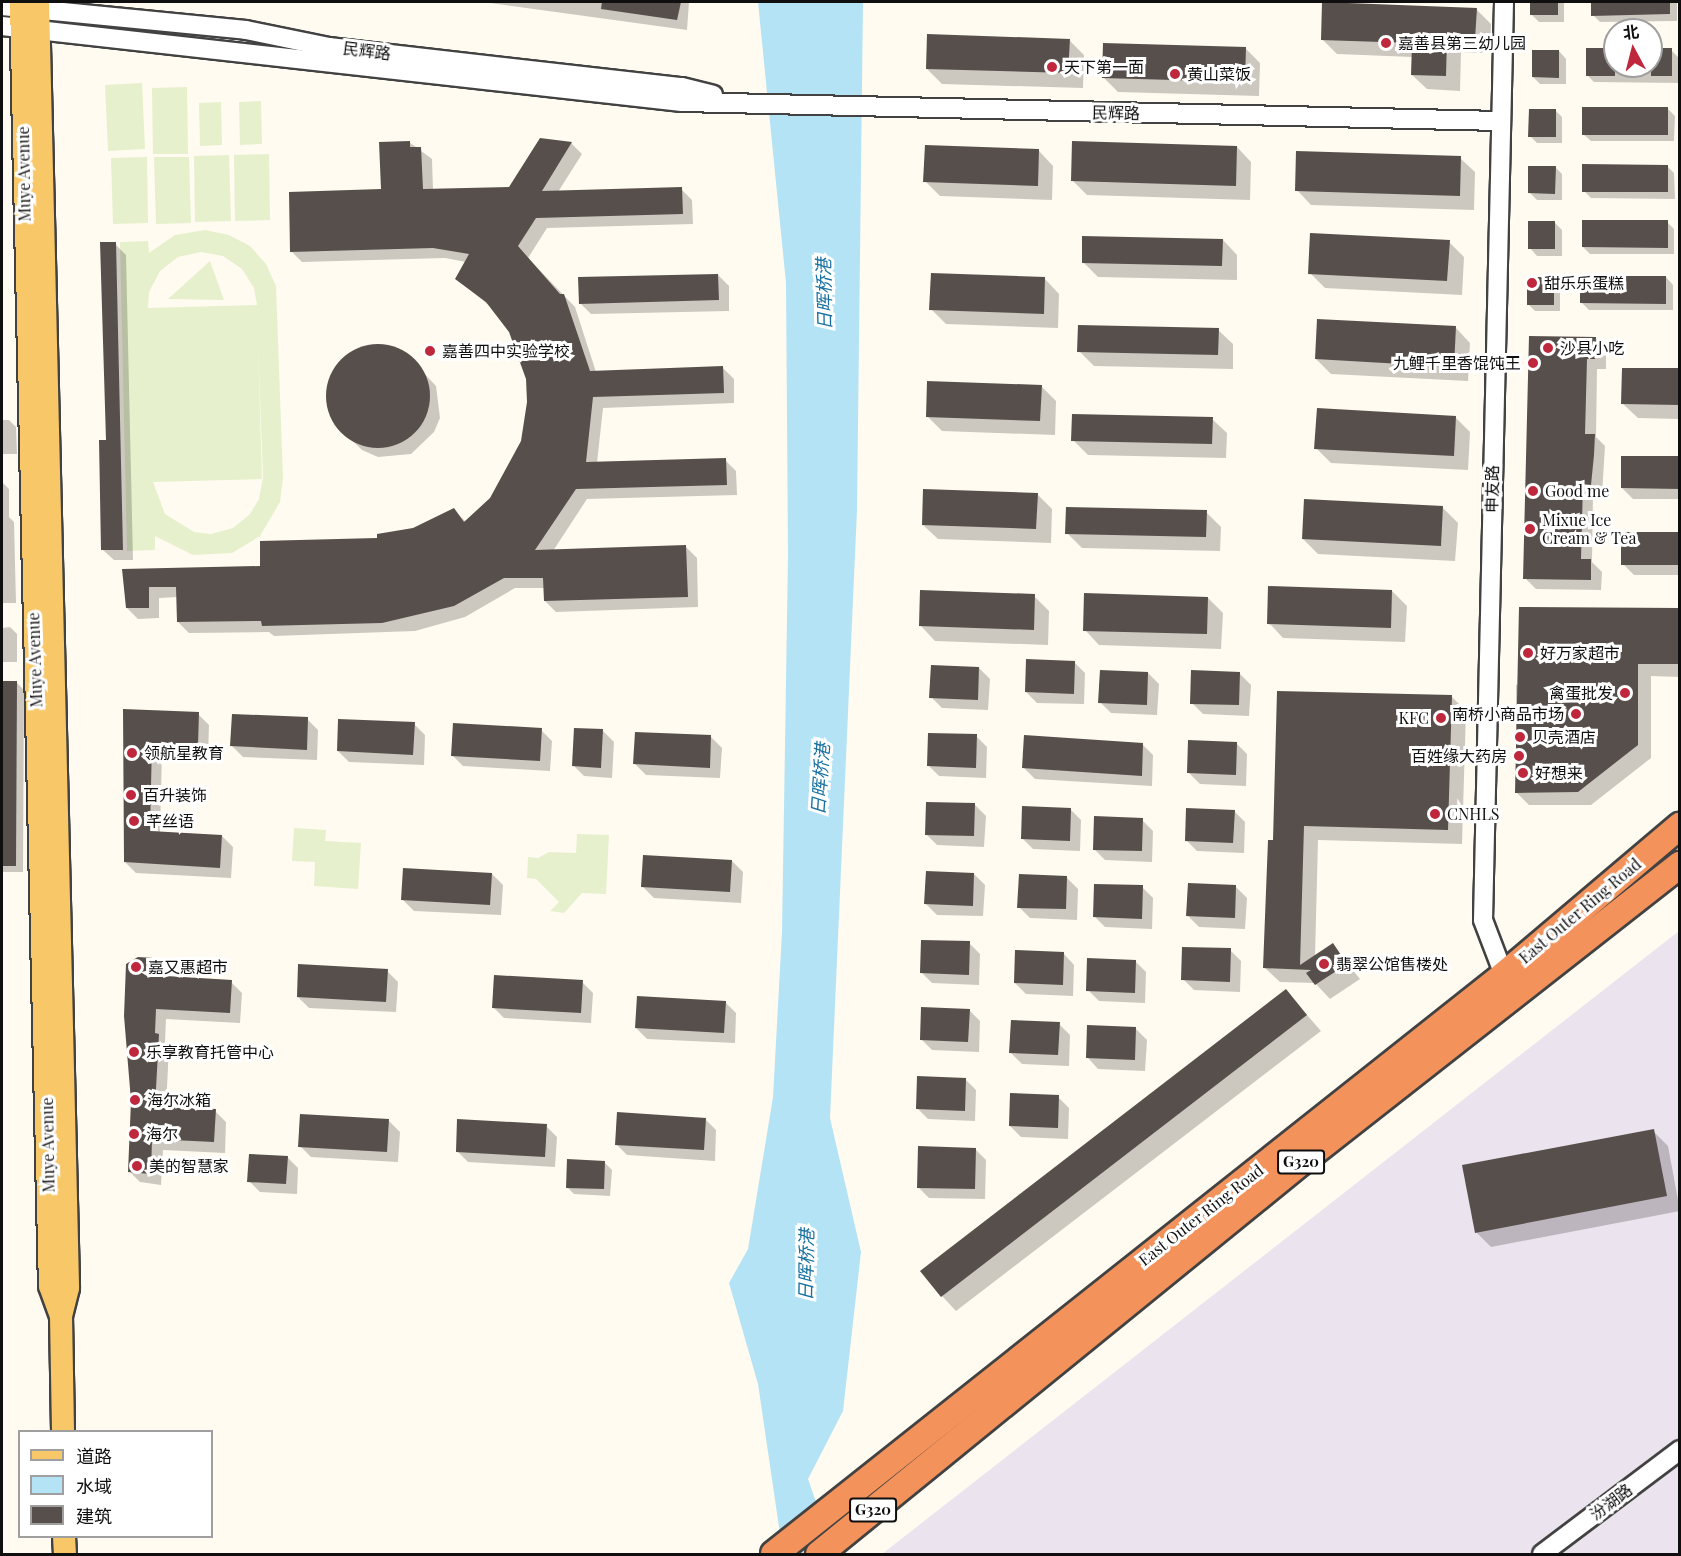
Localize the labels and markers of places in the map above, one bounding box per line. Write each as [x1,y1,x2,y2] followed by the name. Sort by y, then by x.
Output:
[1398,33,1526,53] place label: 嘉善县第三幼儿园
[1379,36,1393,50] marker: 嘉善县第三幼儿园
[1064,57,1144,77] place label: 天下第一面
[1045,60,1059,74] marker: 天下第一面
[1187,64,1251,84] place label: 黄山菜饭
[1168,67,1182,81] marker: 黄山菜饭
[1544,273,1624,293] place label: 甜乐乐蛋糕
[1525,276,1539,290] marker: 甜乐乐蛋糕
[1560,338,1624,358] place label: 沙县小吃
[442,341,570,361] place label: 嘉善四中实验学校
[1541,341,1555,355] marker: 沙县小吃
[423,344,437,358] marker: 嘉善四中实验学校
[1393,353,1521,373] place label: 九鲤千里香馄饨王
[1526,356,1540,370] marker: 九鲤千里香馄饨王
[1545,481,1609,501] place label: Good me
[1526,484,1540,498] marker: Good me
[1542,510,1637,548] place label: Mixue Ice Cream & Tea
[1523,522,1537,536] marker: Mixue Ice Cream & Tea
[1540,643,1620,663] place label: 好万家超市
[1521,646,1535,660] marker: 好万家超市
[1549,683,1613,703] place label: 禽蛋批发
[1618,686,1632,700] marker: 禽蛋批发
[1452,704,1564,724] place label: 南桥小商品市场
[1569,707,1583,721] marker: 南桥小商品市场
[1399,708,1429,728] place label: KFC
[1434,711,1448,725] marker: KFC
[1532,727,1596,747] place label: 贝壳酒店
[1513,730,1527,744] marker: 贝壳酒店
[144,743,224,763] place label: 领航星教育
[125,746,139,760] marker: 领航星教育
[1411,746,1507,766] place label: 百姓缘大药房
[1512,749,1526,763] marker: 百姓缘大药房
[1535,763,1583,783] place label: 好想来
[1516,766,1530,780] marker: 好想来
[143,785,207,805] place label: 百升装饰
[124,788,138,802] marker: 百升装饰
[1447,804,1499,824] place label: CNHLS
[1428,807,1442,821] marker: CNHLS
[146,811,194,831] place label: 芊丝语
[127,814,141,828] marker: 芊丝语
[1336,954,1448,974] place label: 翡翠公馆售楼处
[148,957,228,977] place label: 嘉又惠超市
[1317,957,1331,971] marker: 翡翠公馆售楼处
[129,960,143,974] marker: 嘉又惠超市
[146,1042,274,1062] place label: 乐享教育托管中心
[127,1045,141,1059] marker: 乐享教育托管中心
[147,1090,211,1110] place label: 海尔冰箱
[128,1093,142,1107] marker: 海尔冰箱
[146,1124,178,1144] place label: 海尔
[127,1127,141,1141] marker: 海尔
[149,1156,229,1176] place label: 美的智慧家
[130,1159,144,1173] marker: 美的智慧家

